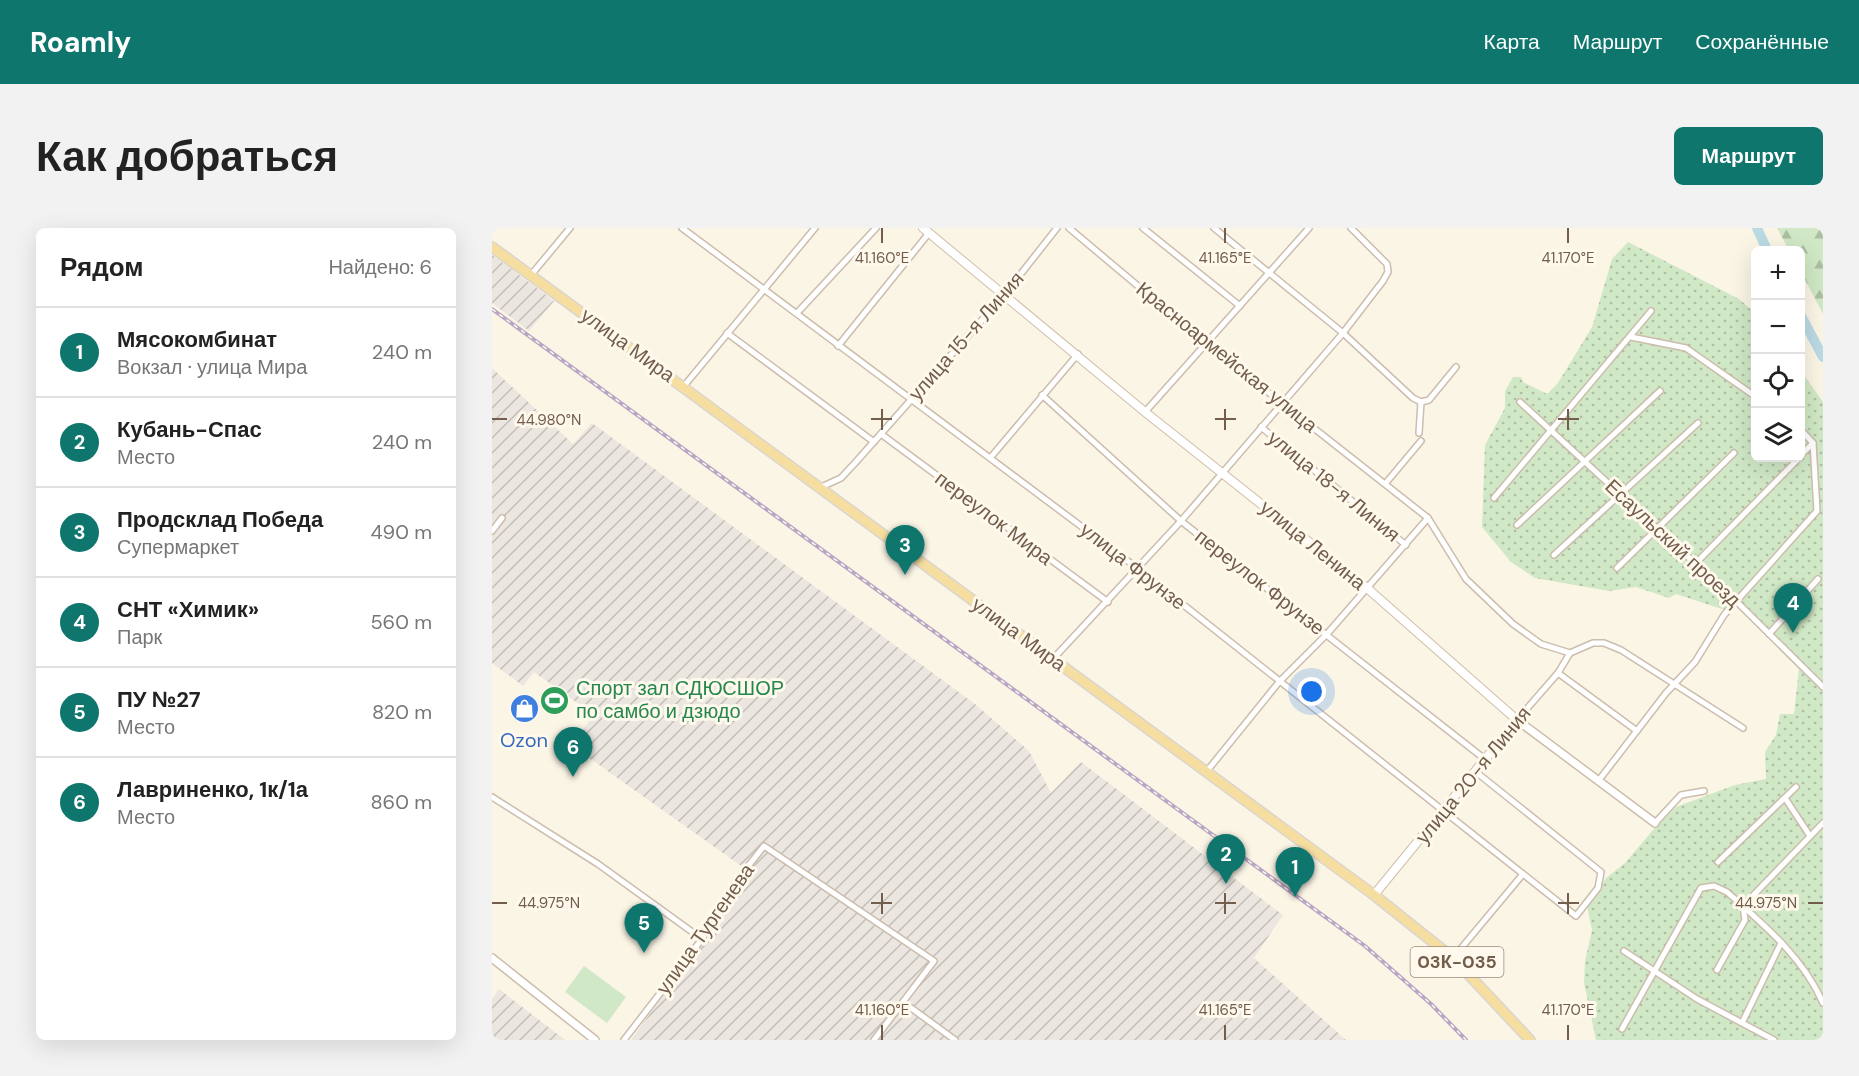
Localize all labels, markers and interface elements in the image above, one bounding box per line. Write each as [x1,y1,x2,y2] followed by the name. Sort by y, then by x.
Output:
[30,24,131,61] text: Roamly
[1484,28,1540,56] text: Карта
[1573,28,1662,56] text: Маршрут
[1695,28,1829,56] text: Сохранённые
[1674,127,1823,185] button: Маршрут
[36,129,338,184] text: Как добраться
[1751,246,1805,462] map controls
[1751,246,1805,300] button: +
[855,248,909,268] text: 41.160°E
[1199,248,1251,268] text: 41.165°E
[1542,248,1594,268] text: 41.170°E
[60,250,143,284] text: Рядом
[328,254,432,280] text: Найдено: 6
[903,266,1029,406] street label: улица 15-я Линия
[1131,276,1324,439] street label: Красноармейская улица
[1751,300,1805,354] button: −
[576,302,681,388] street label: улица Мира
[117,325,277,354] text: Мясокомбинат
[76,339,83,365] text: 1
[372,339,432,365] text: 240 m
[117,354,307,380] text: Вокзал · улица Мира
[1751,354,1805,408] button: locate
[1751,408,1805,462] button: layers
[517,410,581,430] text: 44.980°N
[117,415,262,444] text: Кубань-Спас
[1262,425,1406,547] street label: улица 18-я Линия
[74,429,85,455] text: 2
[372,429,432,455] text: 240 m
[117,444,175,470] text: Место
[930,465,1059,571] street label: переулок Мира
[1600,473,1747,613] street label: Есаульский проезд
[1255,494,1372,596] street label: улица Ленина
[117,505,323,534] text: Продсклад Победа
[1075,516,1191,616] street label: улица Фрунзе
[73,519,86,545] text: 3
[370,519,432,545] text: 490 m
[1190,523,1330,641] street label: переулок Фрунзе
[886,526,924,575] pin: 3
[117,534,239,560] text: Супермаркет
[1774,584,1812,633] pin: 4
[967,591,1072,677] street label: улица Мира
[117,595,259,624] text: СНТ «Химик»
[73,609,86,635] text: 4
[370,609,432,635] text: 560 m
[117,624,162,650] text: Парк
[576,675,784,724] place label: Спорт зал СДЮСШОР по самбо и дзюдо
[1297,677,1326,706] your location
[539,684,571,716] sports icon: Спорт зал СДЮСШОР по самбо и дзюдо
[117,685,201,714] text: ПУ №27
[508,693,540,725] shop icon: Ozon
[73,699,86,725] text: 5
[372,699,432,725] text: 820 m
[1410,701,1536,849] street label: улица 20-я Линия
[117,714,175,740] text: Место
[500,727,548,753] place label: Ozon
[554,728,592,777] pin: 6
[117,775,308,804] text: Лавриненко, 1к/1а
[73,789,86,815] text: 6
[370,789,432,815] text: 860 m
[117,804,175,830] text: Место
[1206,834,1246,884] pin: 2
[1276,848,1314,897] pin: 1
[650,858,760,1000] street label: улица Тургенева
[518,893,580,913] text: 44.975°N
[1735,893,1797,913] text: 44.975°N
[624,904,664,953] pin: 5
[1410,947,1504,977] road number: 03К-035
[855,1000,909,1020] text: 41.160°E
[1199,1000,1251,1020] text: 41.165°E
[1542,1000,1594,1020] text: 41.170°E

